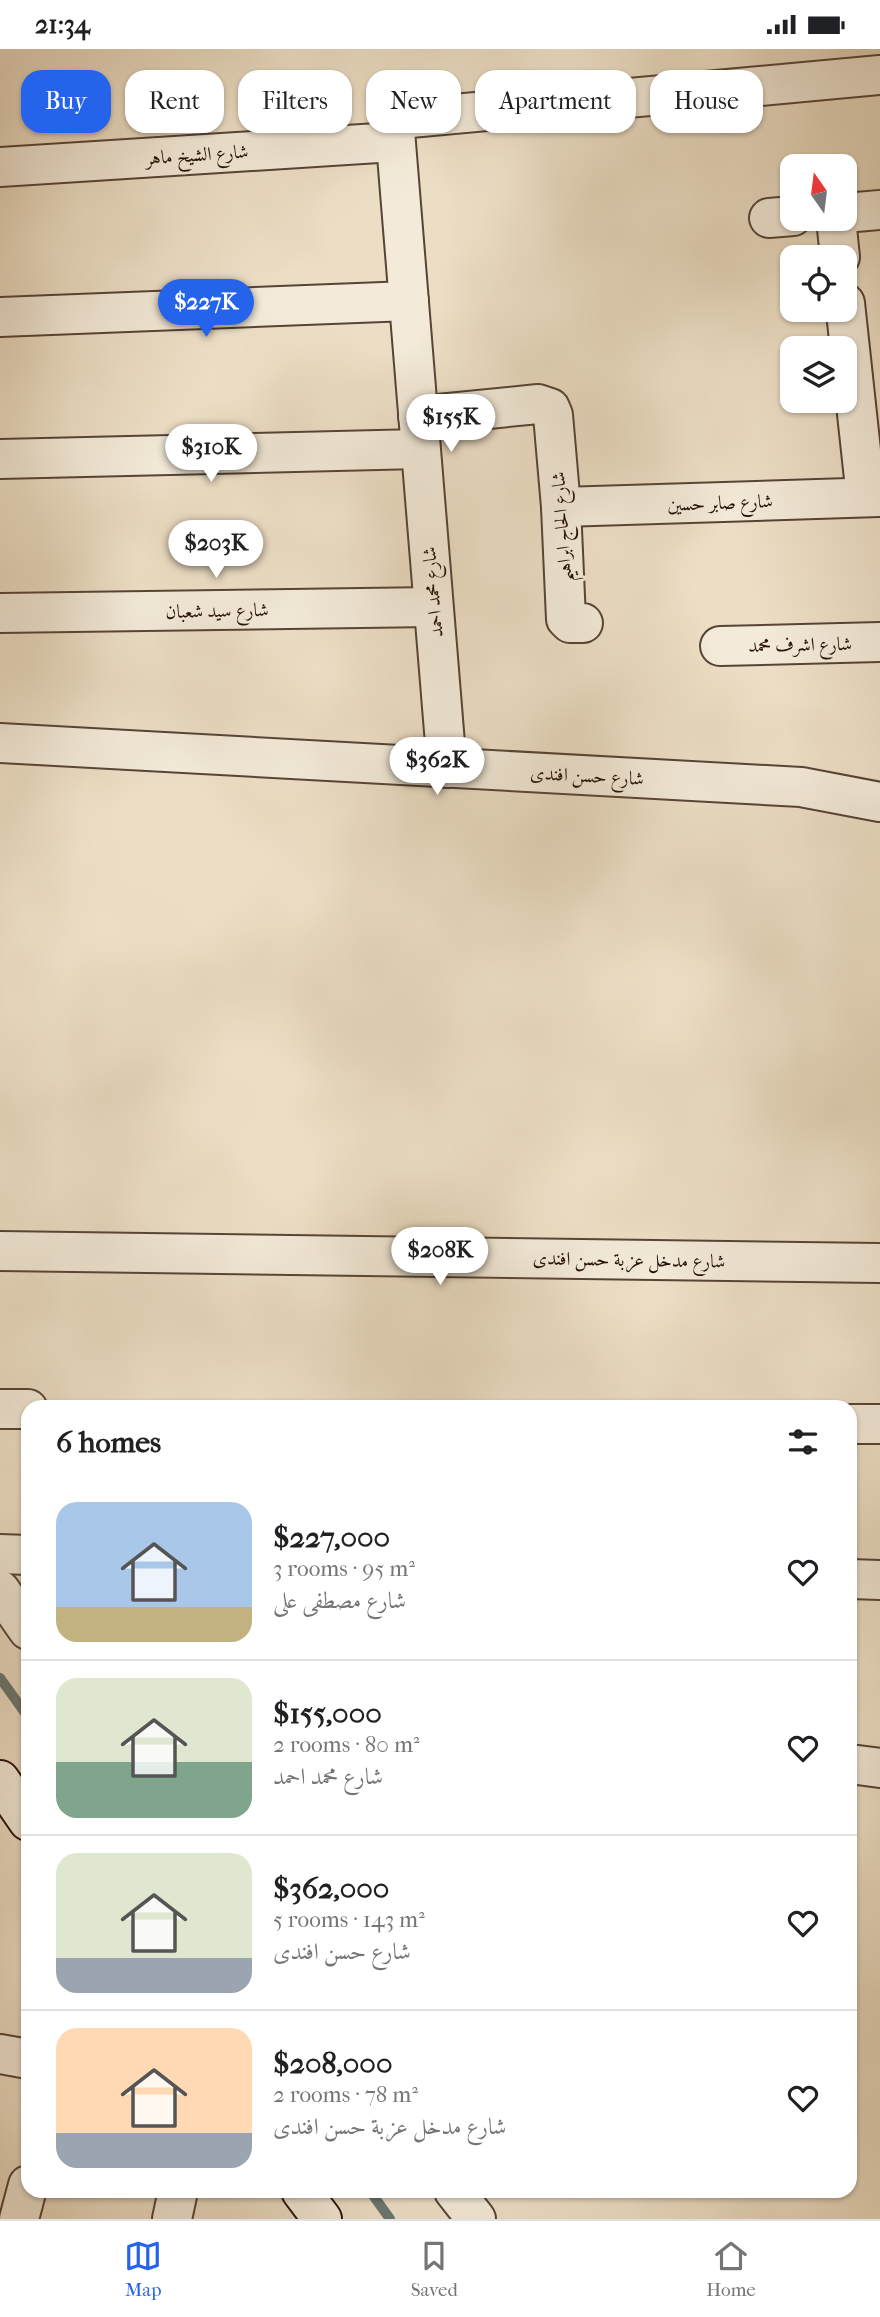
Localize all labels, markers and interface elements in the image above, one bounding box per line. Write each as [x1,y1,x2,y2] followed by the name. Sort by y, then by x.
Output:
[35,9,90,40] text: 21:34
[21,70,111,133] chip: Buy
[125,70,224,133] chip: Rent
[238,70,352,133] chip: Filters
[366,70,461,133] chip: New
[475,70,636,133] chip: Apartment
[650,70,763,133] chip: House
[143,140,250,176] street label: شارع الشيخ ماهر
[780,154,858,231] north arrow
[780,154,857,413] map controls
[780,245,857,322] button: locate
[157,279,255,339] pin: $227K
[174,288,238,315] text: $227K
[780,336,857,413] button: layers
[402,395,500,454] pin: $155K
[422,403,480,430] text: $155K
[162,425,260,484] pin: $310K
[181,433,241,460] text: $310K
[547,470,585,583] street label: شارع الحاج ابراهيم
[667,490,773,520] street label: شارع صابر حسين
[167,521,265,580] pin: $203K
[184,529,248,556] text: $203K
[418,545,452,638] street label: شارع محمد احمد
[165,599,269,627] street label: شارع سيد شعبان
[748,633,852,661] street label: شارع اشرف محمد
[388,737,486,797] pin: $362K
[405,746,469,773] text: $362K
[529,762,644,794] street label: شارع حسن افندى
[391,1227,489,1287] pin: $208K
[407,1236,473,1263] text: $208K
[532,1247,725,1277] street label: شارع مدخل عزبة حسن افندى
[784,1423,822,1461] icon: filters
[56,1425,161,1460] text: 6 homes
[273,1520,390,1555] text: $227,000
[112,1530,196,1614] icon: home
[784,1553,822,1591] icon: heart
[273,1555,415,1582] text: 3 rooms · 95 m²
[273,1587,406,1614] text: شارع مصطفى على
[273,1696,382,1731] text: $155,000
[112,1706,196,1790] icon: home
[784,1729,822,1767] icon: heart
[273,1731,420,1758] text: 2 rooms · 80 m²
[273,1763,383,1790] text: شارع محمد احمد
[273,1871,389,1906] text: $362,000
[112,1881,196,1965] icon: home
[784,1904,822,1942] icon: heart
[273,1906,425,1933] text: 5 rooms · 143 m²
[273,1938,411,1965] text: شارع حسن افندى
[273,2046,392,2081] text: $208,000
[112,2056,196,2140] icon: home
[784,2079,822,2117] icon: heart
[273,2081,418,2108] text: 2 rooms · 78 m²
[273,2113,506,2140] text: شارع مدخل عزبة حسن افندى
[124,2237,162,2301] tab: Map
[411,2237,458,2301] tab: Saved
[706,2237,756,2301] tab: Home

